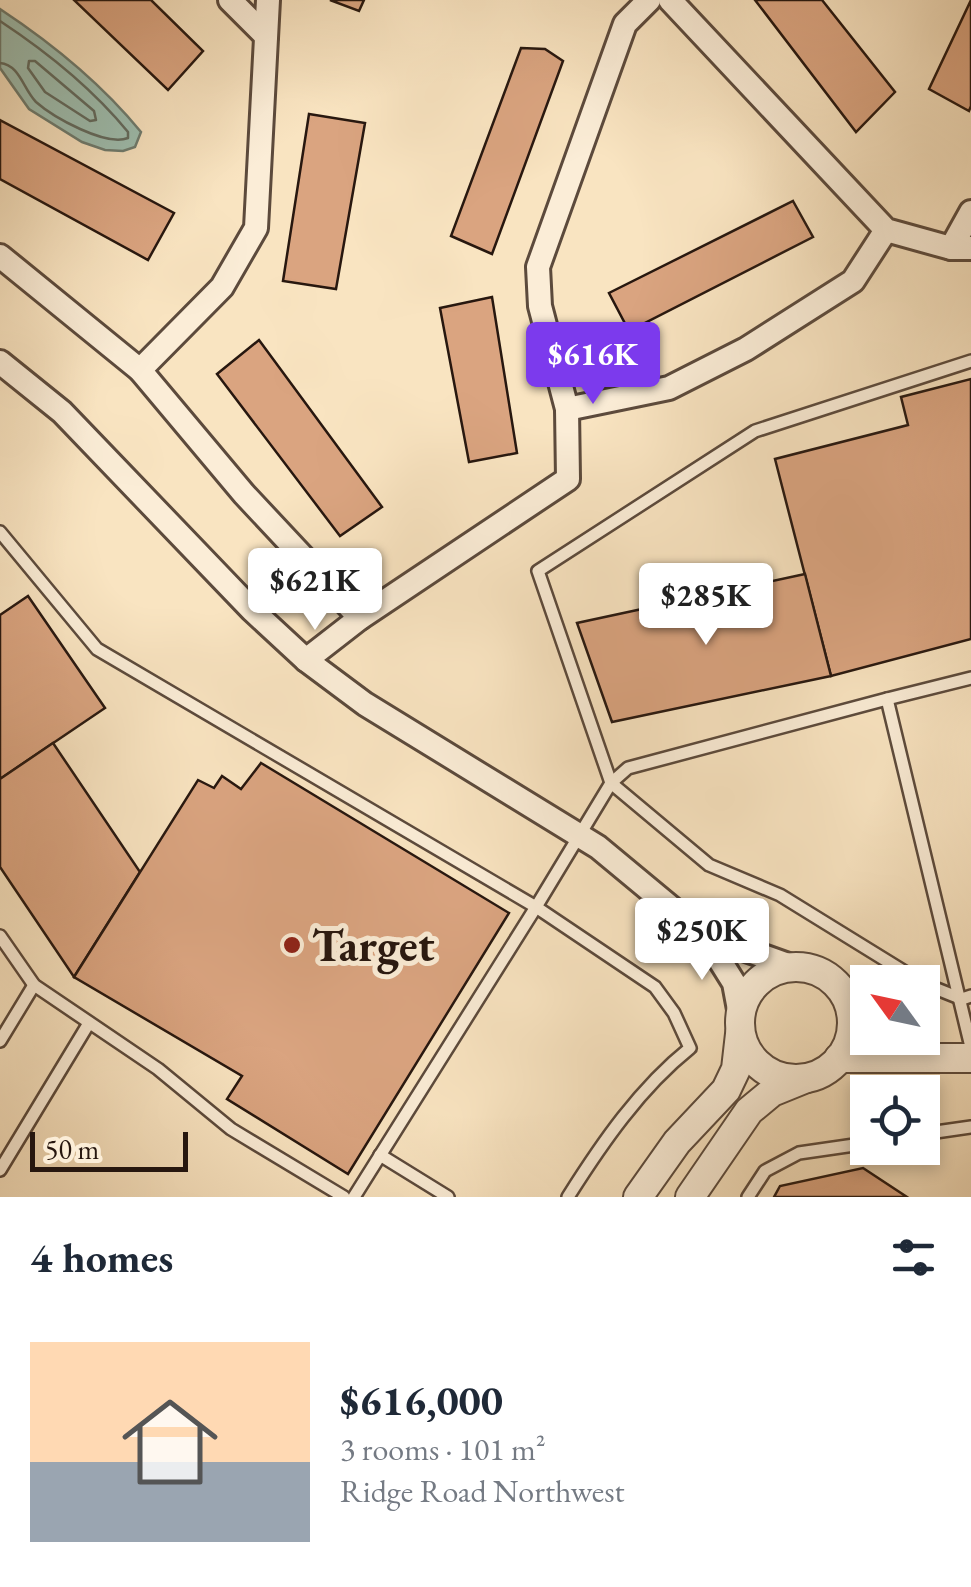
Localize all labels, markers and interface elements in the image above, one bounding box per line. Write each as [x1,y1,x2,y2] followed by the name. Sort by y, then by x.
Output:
[523,322,663,407] pin: $616K
[548,333,638,375] text: $616K
[245,548,385,633] pin: $621K
[270,559,360,601] text: $621K
[636,563,776,648] pin: $285K
[661,574,751,616] text: $285K
[632,898,772,983] pin: $250K
[657,909,747,951] text: $250K
[312,916,435,975] place label: Target
[281,934,303,956] marker: Target
[850,965,940,1055] north arrow
[850,965,940,1165] map controls
[850,1075,940,1165] button: locate
[30,1127,188,1172] scale bar
[45,1131,99,1167] text: 50 m
[30,1230,173,1285] text: 4 homes
[886,1230,941,1285] icon: filters
[340,1373,503,1428] text: $616,000
[110,1382,230,1502] icon: home
[340,1428,546,1470] text: 3 rooms · 101 m²
[340,1470,625,1512] text: Ridge Road Northwest

